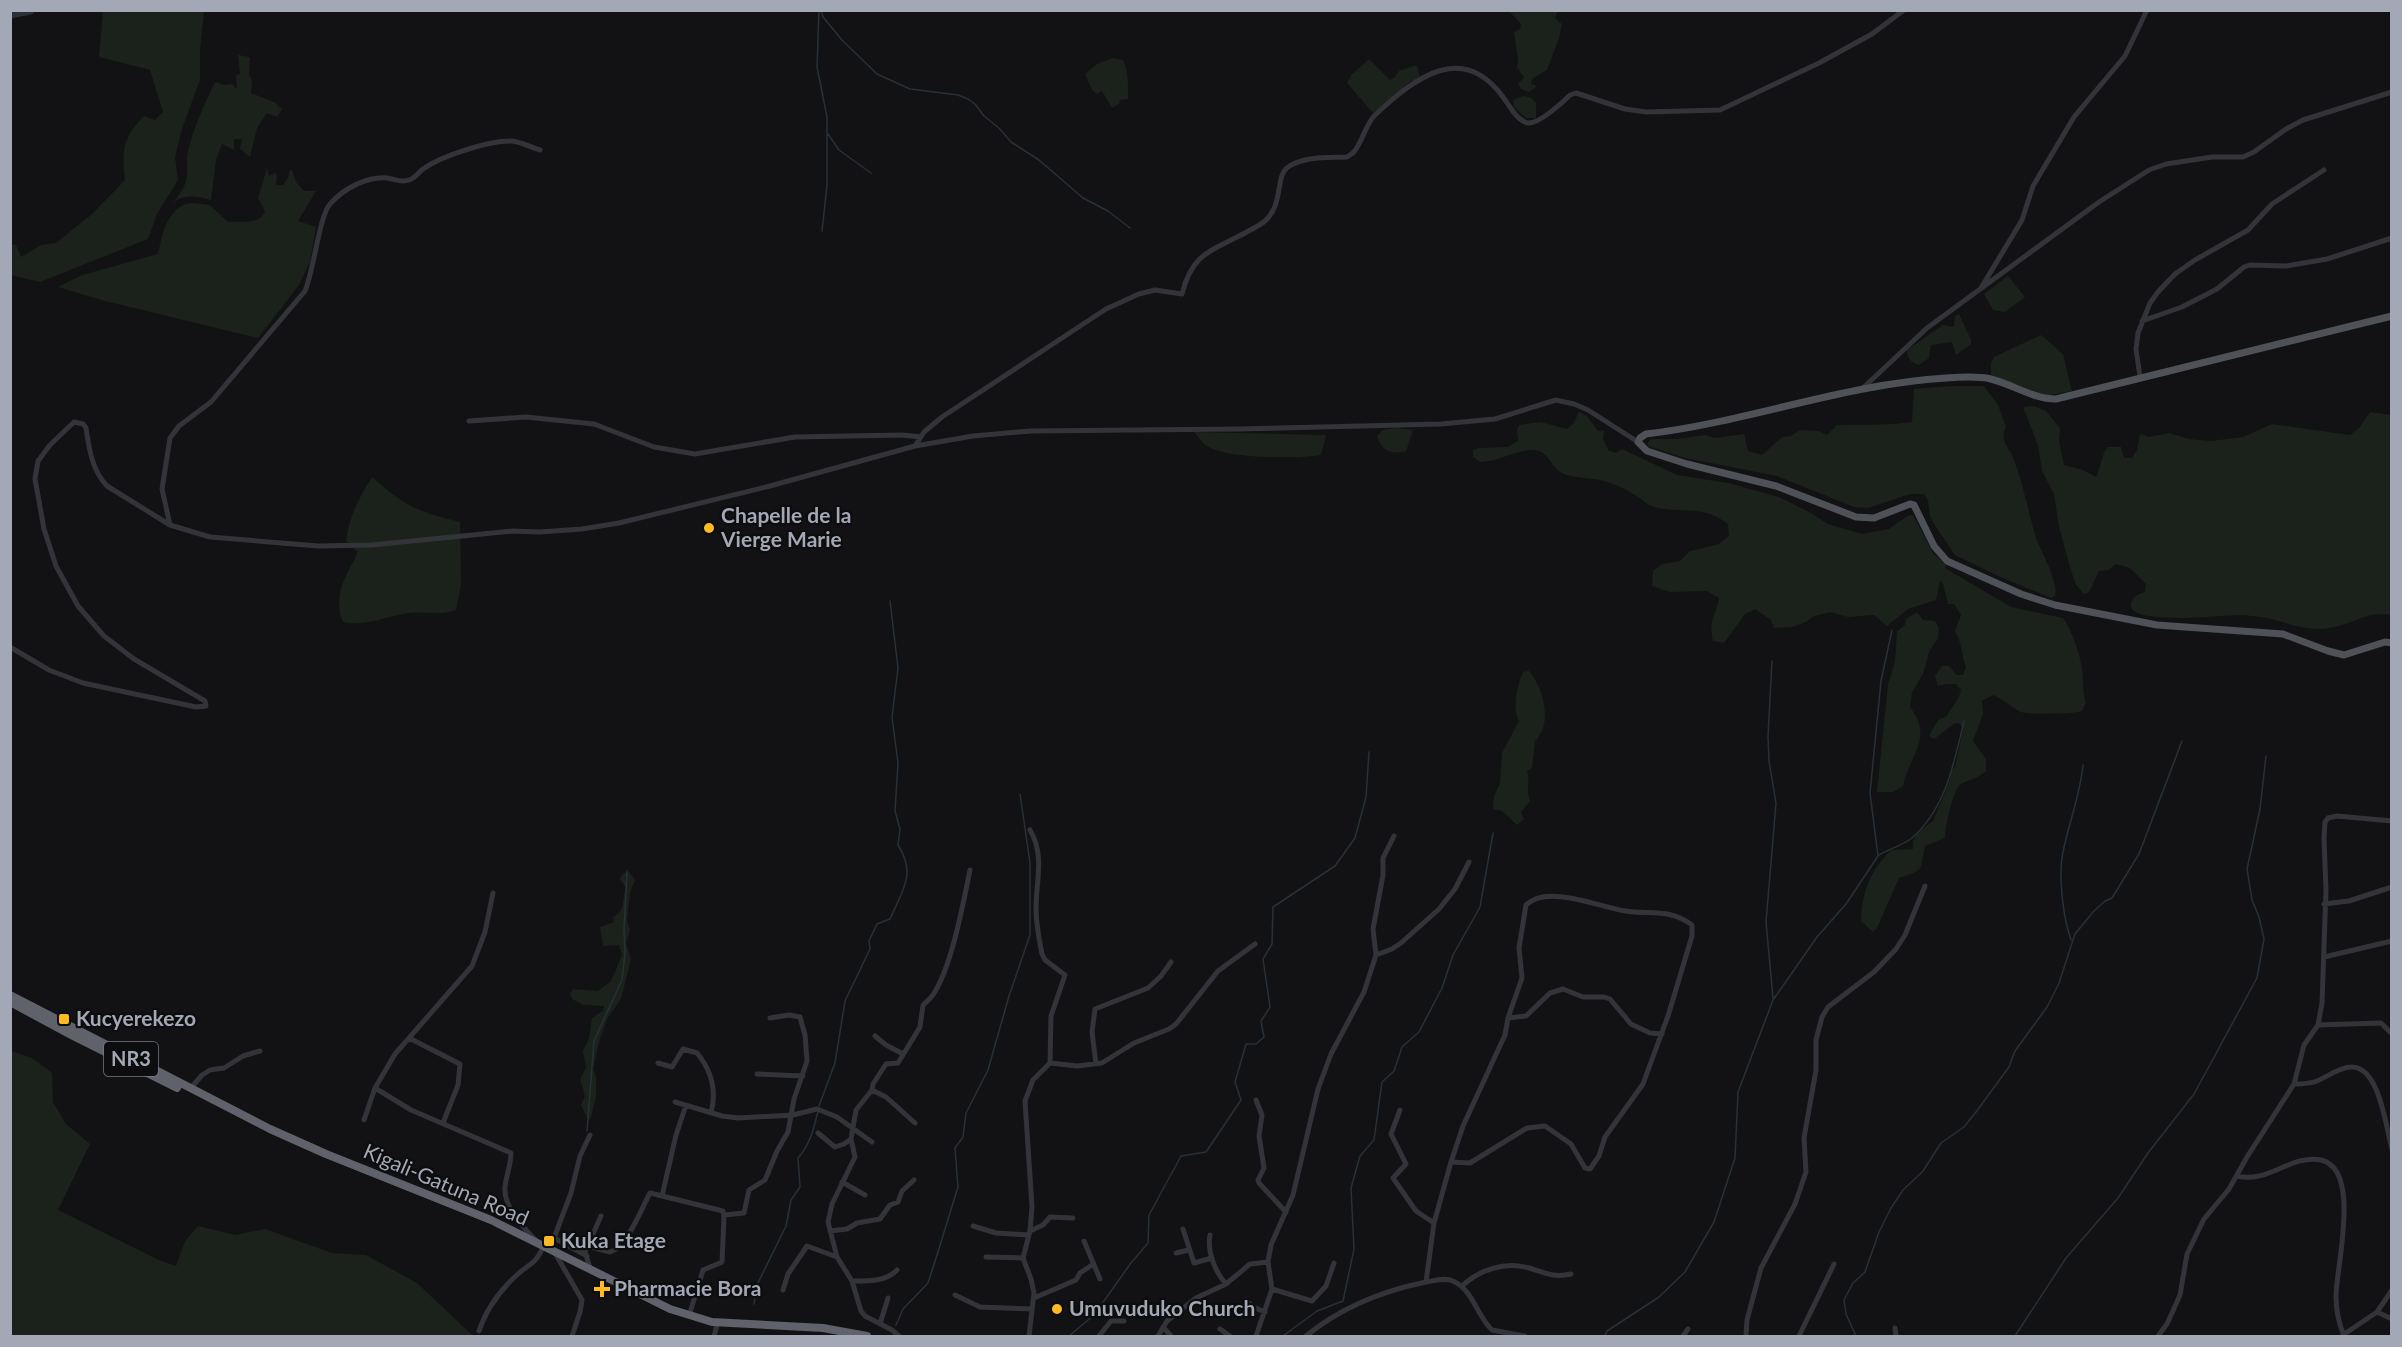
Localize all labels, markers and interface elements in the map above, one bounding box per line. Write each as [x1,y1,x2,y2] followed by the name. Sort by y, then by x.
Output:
[720,502,851,551] place label: Chapelle de la Vierge Marie
[702,521,716,535] marker: Chapelle de la Vierge Marie
[76,1005,196,1030] place label: Kucyerekezo
[57,1012,71,1026] marker: Kucyerekezo
[104,1042,158,1076] road number: NR3
[360,1138,533,1230] street label: Kigali-Gatuna Road
[561,1227,666,1252] place label: Kuka Etage
[542,1234,556,1248] marker: Kuka Etage
[614,1275,761,1300] place label: Pharmacie Bora
[595,1282,609,1296] marker: Pharmacie Bora
[1069,1295,1255,1320] place label: Umuvuduko Church
[1050,1302,1064,1316] marker: Umuvuduko Church

